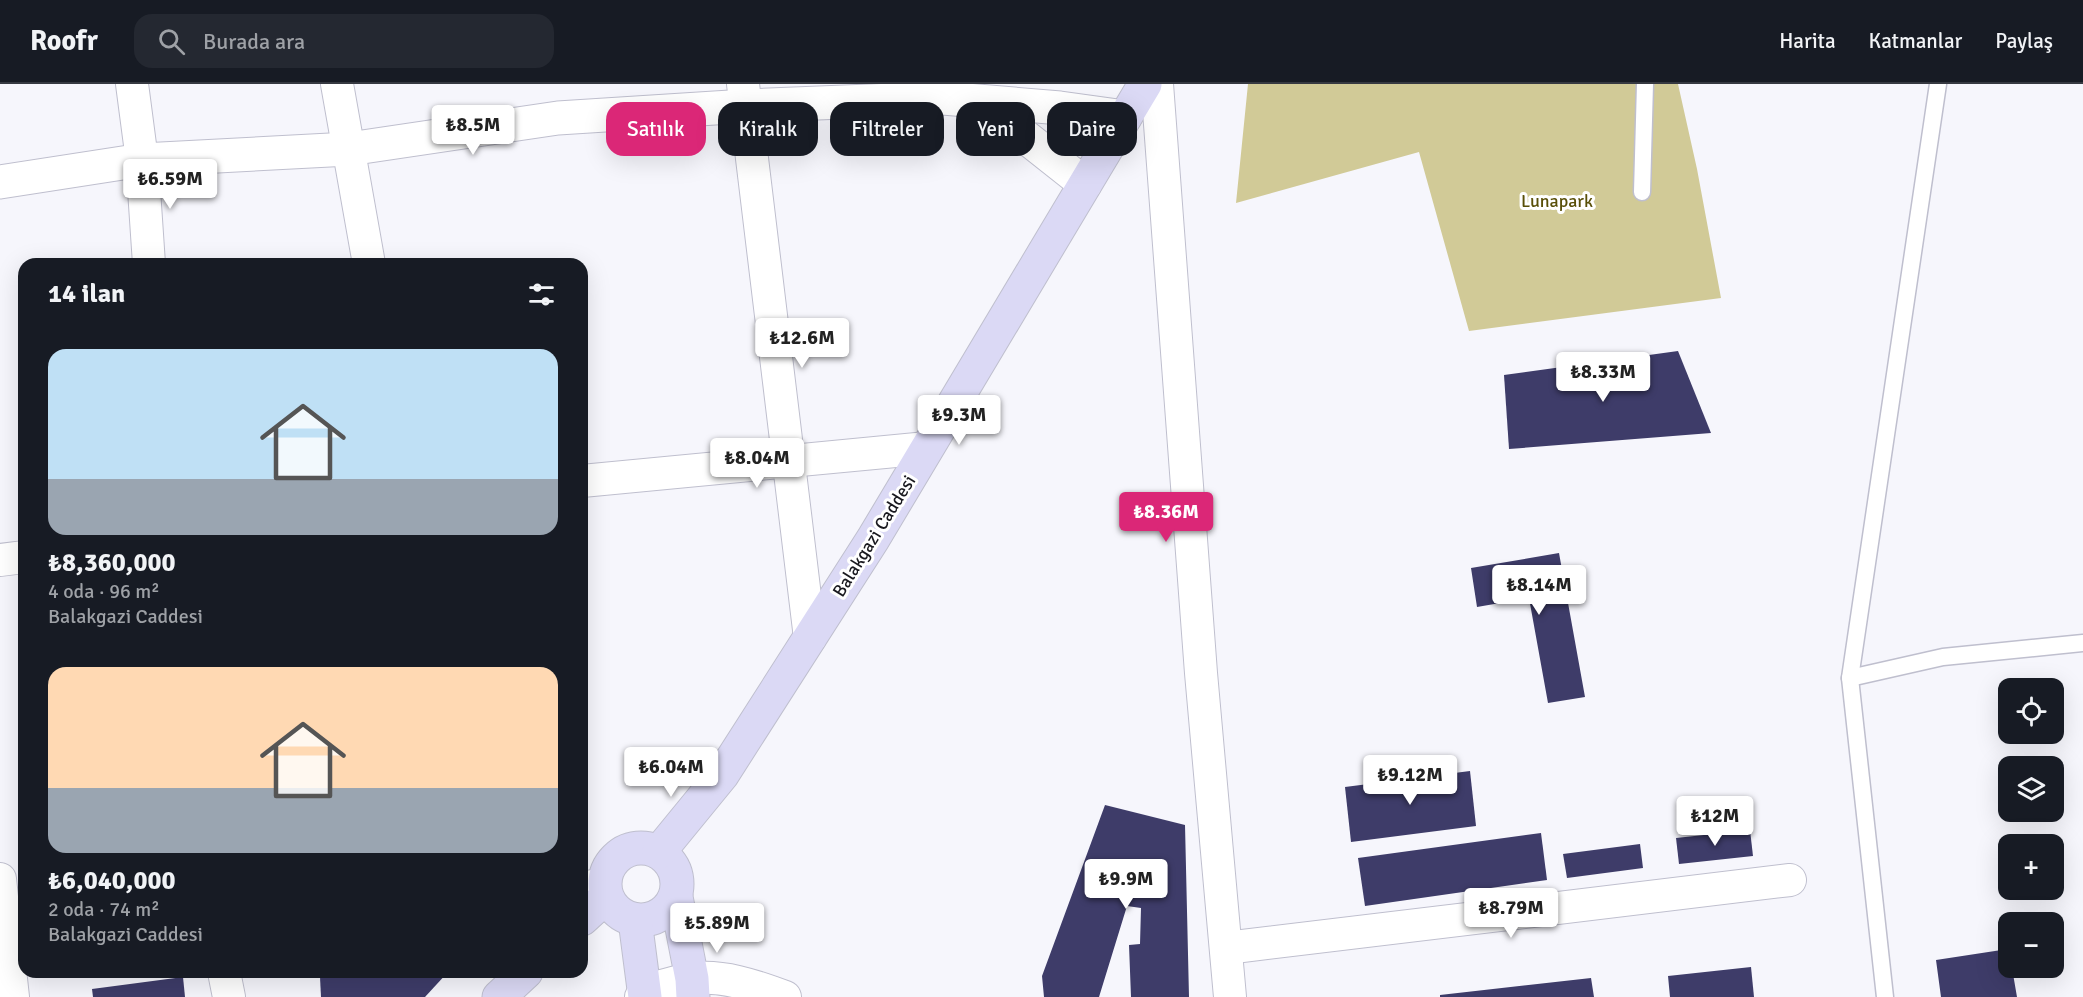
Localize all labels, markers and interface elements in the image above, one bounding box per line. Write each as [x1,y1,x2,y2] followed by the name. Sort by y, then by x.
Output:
[134,14,554,68] search box
[30,24,98,58] text: Roofr
[155,25,188,58] icon: search
[203,28,305,55] text: Burada ara
[1779,28,1836,54] text: Harita
[1869,28,1962,54] text: Katmanlar
[1995,28,2053,54] text: Paylaş
[606,102,706,156] chip: Satılık
[718,102,818,156] chip: Kiralık
[830,102,944,156] chip: Filtreler
[956,102,1035,156] chip: Yeni
[1047,102,1137,156] chip: Daire
[431,105,515,156] pin: ₺8.5M
[446,112,500,137] text: ₺8.5M
[121,159,219,210] pin: ₺6.59M
[137,166,203,191] text: ₺6.59M
[1521,190,1593,212] park label: Lunapark
[48,278,125,310] text: 14 ilan
[525,278,558,311] icon: filters
[753,318,851,369] pin: ₺12.6M
[769,325,835,350] text: ₺12.6M
[1554,352,1652,403] pin: ₺8.33M
[1570,359,1636,384] text: ₺8.33M
[249,388,357,496] icon: home
[917,395,1001,446] pin: ₺9.3M
[932,402,986,427] text: ₺9.3M
[708,438,806,489] pin: ₺8.04M
[724,445,790,470] text: ₺8.04M
[828,471,920,601] street label: Balakgazi Caddesi
[1117,492,1215,543] pin: ₺8.36M
[1133,499,1199,524] text: ₺8.36M
[48,547,176,579] text: ₺8,360,000
[1490,565,1588,616] pin: ₺8.14M
[1506,572,1572,597] text: ₺8.14M
[48,579,160,604] text: 4 oda · 96 m²
[48,604,203,629] text: Balakgazi Caddesi
[1998,678,2064,978] map controls
[1998,678,2064,744] button: locate
[249,706,357,814] icon: home
[622,747,720,798] pin: ₺6.04M
[638,754,704,779] text: ₺6.04M
[1361,755,1459,806] pin: ₺9.12M
[1998,756,2064,822] button: layers
[1377,762,1443,787] text: ₺9.12M
[1679,796,1751,847] pin: ₺12M
[1690,803,1740,828] text: ₺12M
[1998,834,2064,900] button: +
[1084,859,1168,910] pin: ₺9.9M
[48,865,176,897] text: ₺6,040,000
[1099,866,1153,891] text: ₺9.9M
[1462,888,1560,939] pin: ₺8.79M
[1478,895,1544,920] text: ₺8.79M
[48,897,160,922] text: 2 oda · 74 m²
[668,903,766,954] pin: ₺5.89M
[684,910,750,935] text: ₺5.89M
[1998,912,2064,978] button: −
[48,922,203,947] text: Balakgazi Caddesi

